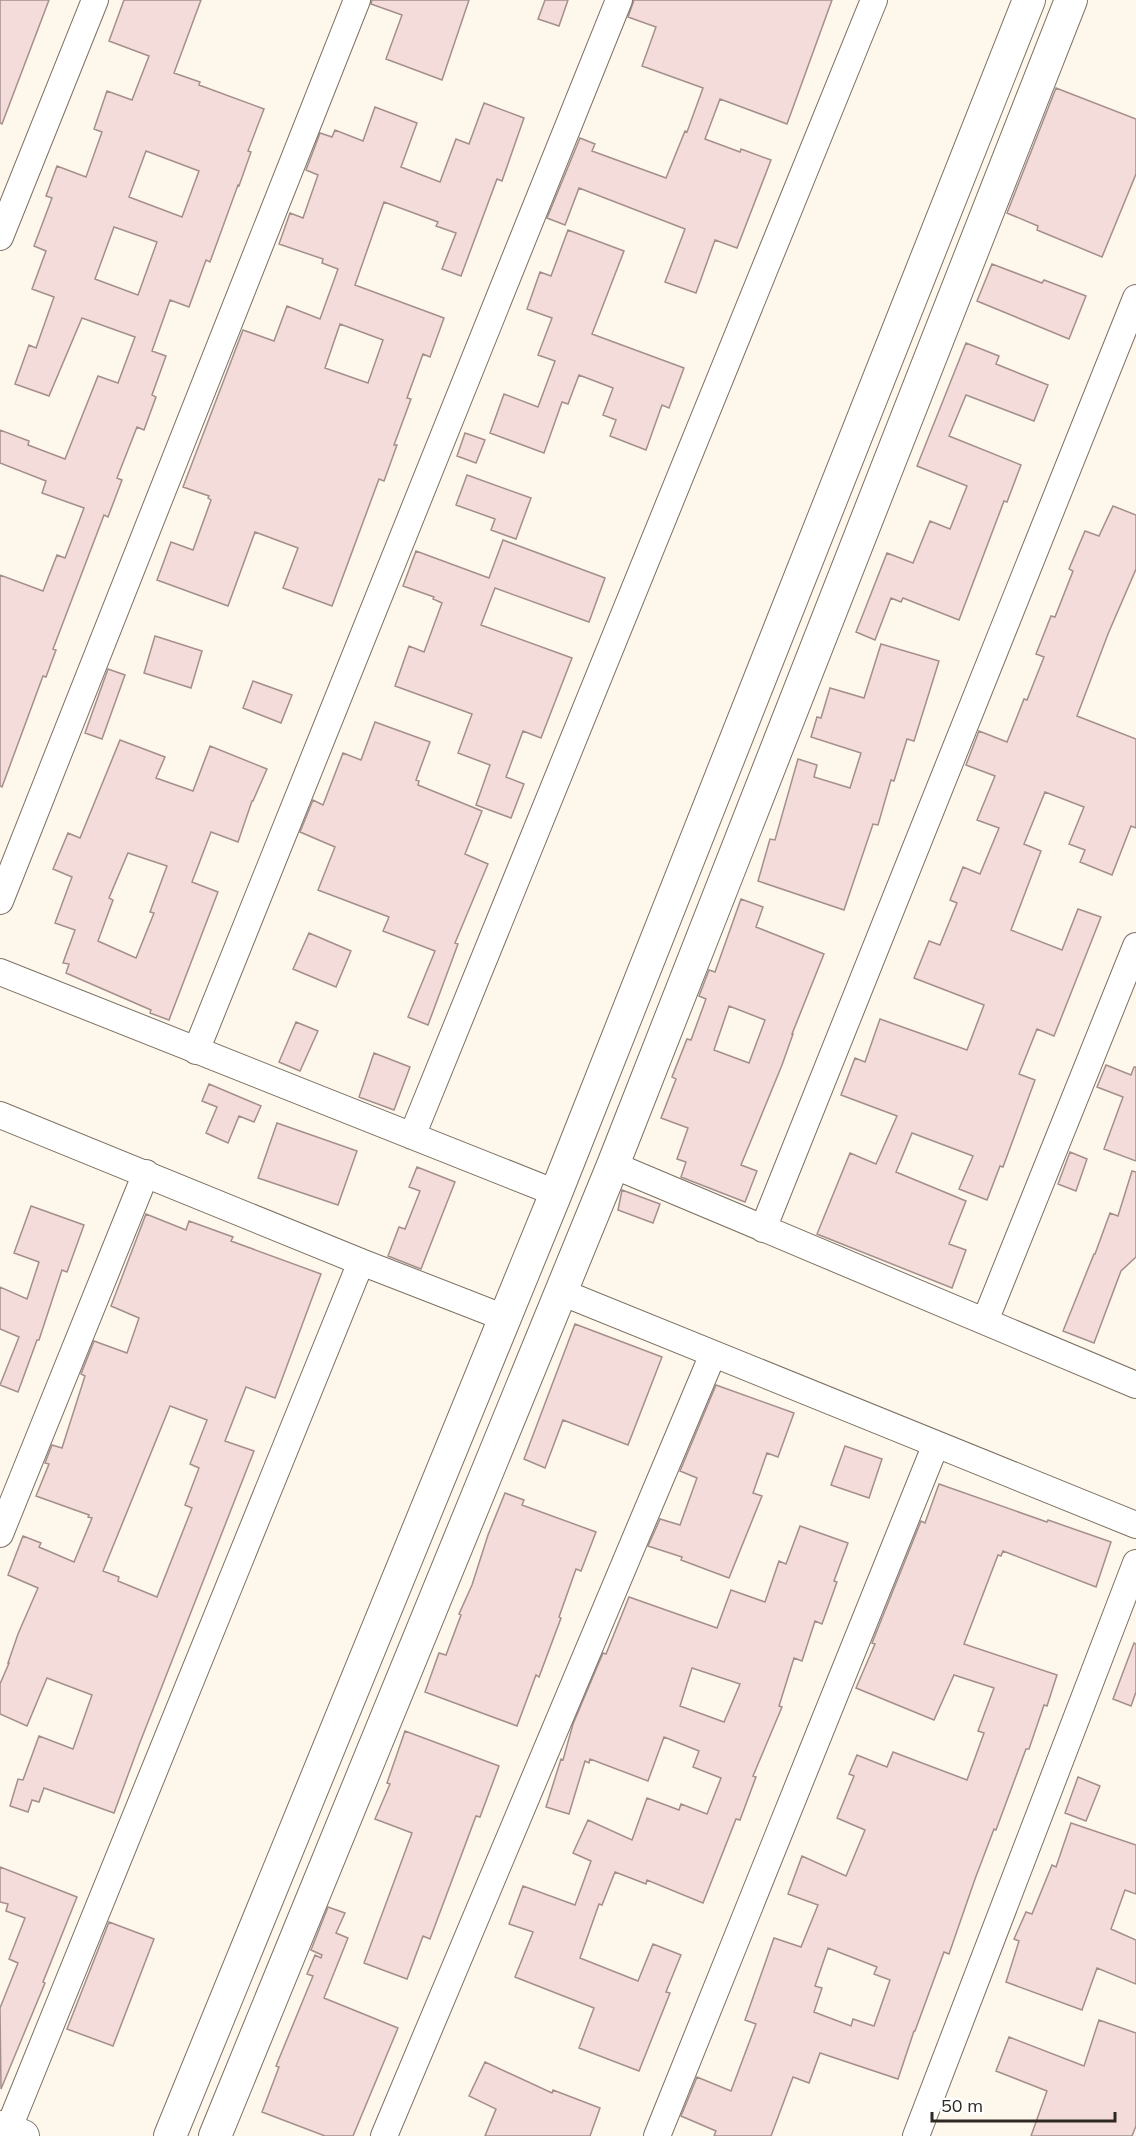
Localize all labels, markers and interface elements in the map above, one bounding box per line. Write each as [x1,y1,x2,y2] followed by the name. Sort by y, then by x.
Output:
[932,2085,1115,2123] scale bar
[941,2094,983,2117] text: 50 m

